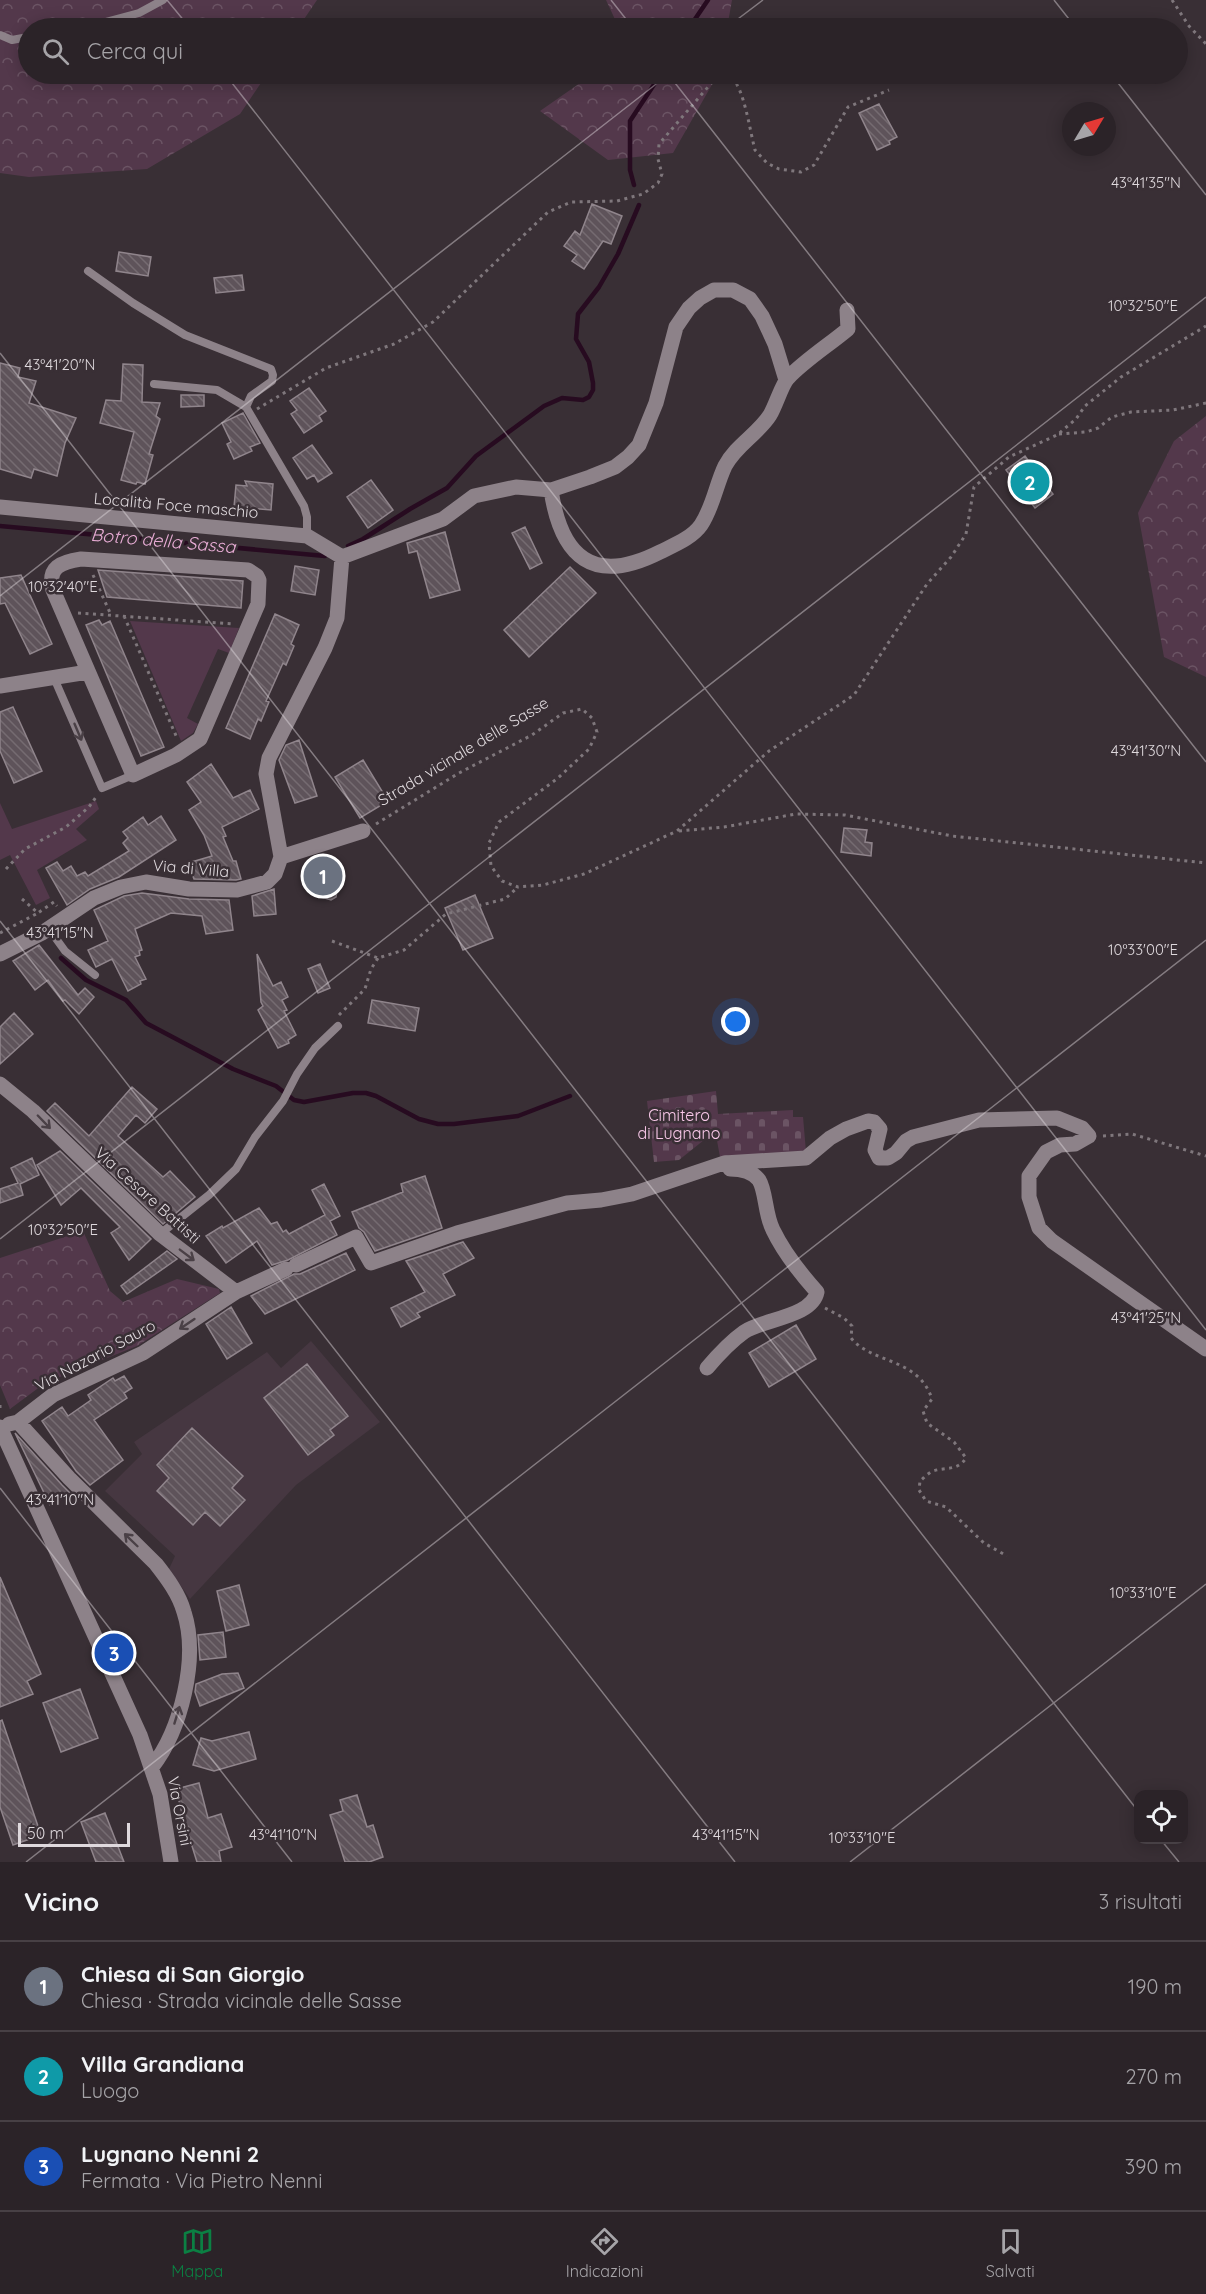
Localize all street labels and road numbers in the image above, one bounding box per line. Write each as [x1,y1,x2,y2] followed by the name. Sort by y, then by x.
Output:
[93,488,259,522] street label: Località Foce maschio
[374,692,552,810] street label: Strada vicinale delle Sasse
[152,855,230,881] street label: Via di Villa
[91,1142,205,1248] street label: Via Cesare Battisti
[31,1315,159,1395] street label: Via Nazario Sauro
[163,1775,197,1847] street label: Via Orsini

